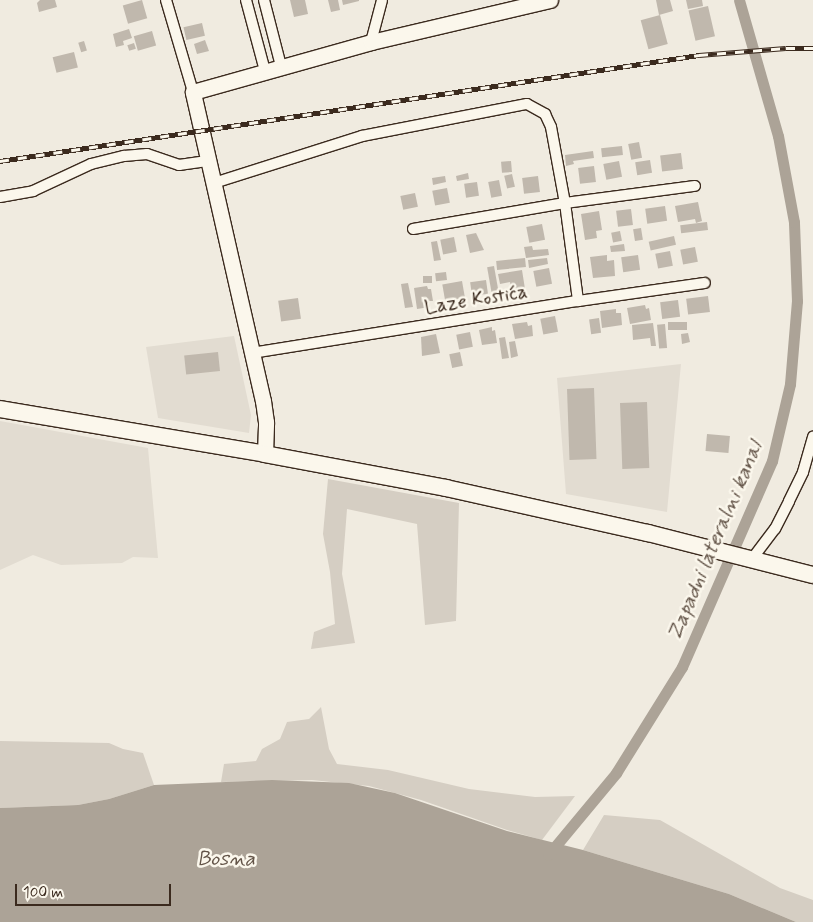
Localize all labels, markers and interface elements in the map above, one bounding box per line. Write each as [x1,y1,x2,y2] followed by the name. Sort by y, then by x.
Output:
[421,280,531,320] street label: Laze Kostića
[663,441,767,641] water label: Zapadni lateralni kanal
[197,846,255,872] water label: Bosna
[18,874,174,906] scale bar
[23,883,63,903] text: 100 m

